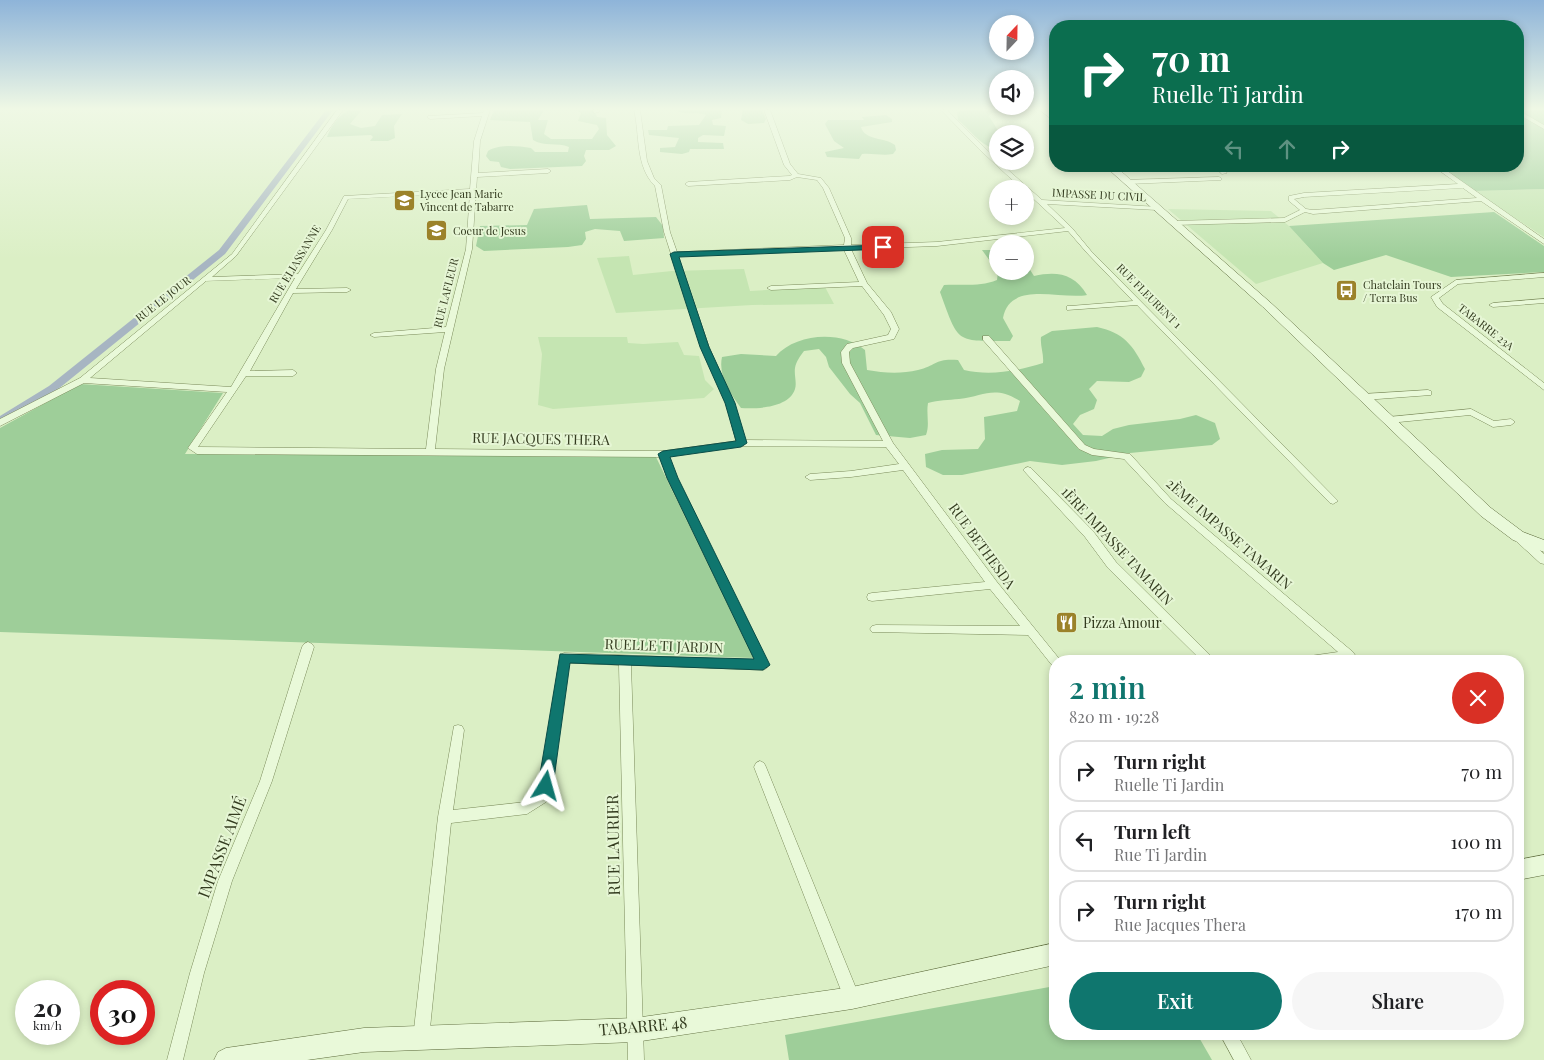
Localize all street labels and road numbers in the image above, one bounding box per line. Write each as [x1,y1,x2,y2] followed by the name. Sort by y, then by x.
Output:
[1052,185,1147,204] street label: IMPASSE DU CIVIL
[265,222,324,306] street label: RUE ELIASSANNE
[430,256,462,329] street label: RUE LAFLEUR
[1114,260,1185,331] street label: RUE FLEURENT 1
[132,272,194,325] street label: RUE LE JOUR
[1455,300,1518,353] street label: TABARRE 23A
[472,428,610,449] street label: RUE JACQUES THERA
[1162,474,1296,594] street label: 2ÈME IMPASSE TAMARIN
[1057,482,1178,609] street label: 1ÈRE IMPASSE TAMARIN
[945,499,1020,593] street label: RUE BETHESDA
[604,634,724,657] street label: RUELLE TI JARDIN
[192,793,251,901] street label: IMPASSE AIMÉ
[601,794,624,896] street label: RUE LAURIER
[598,1011,688,1040] street label: TABARRE 48

